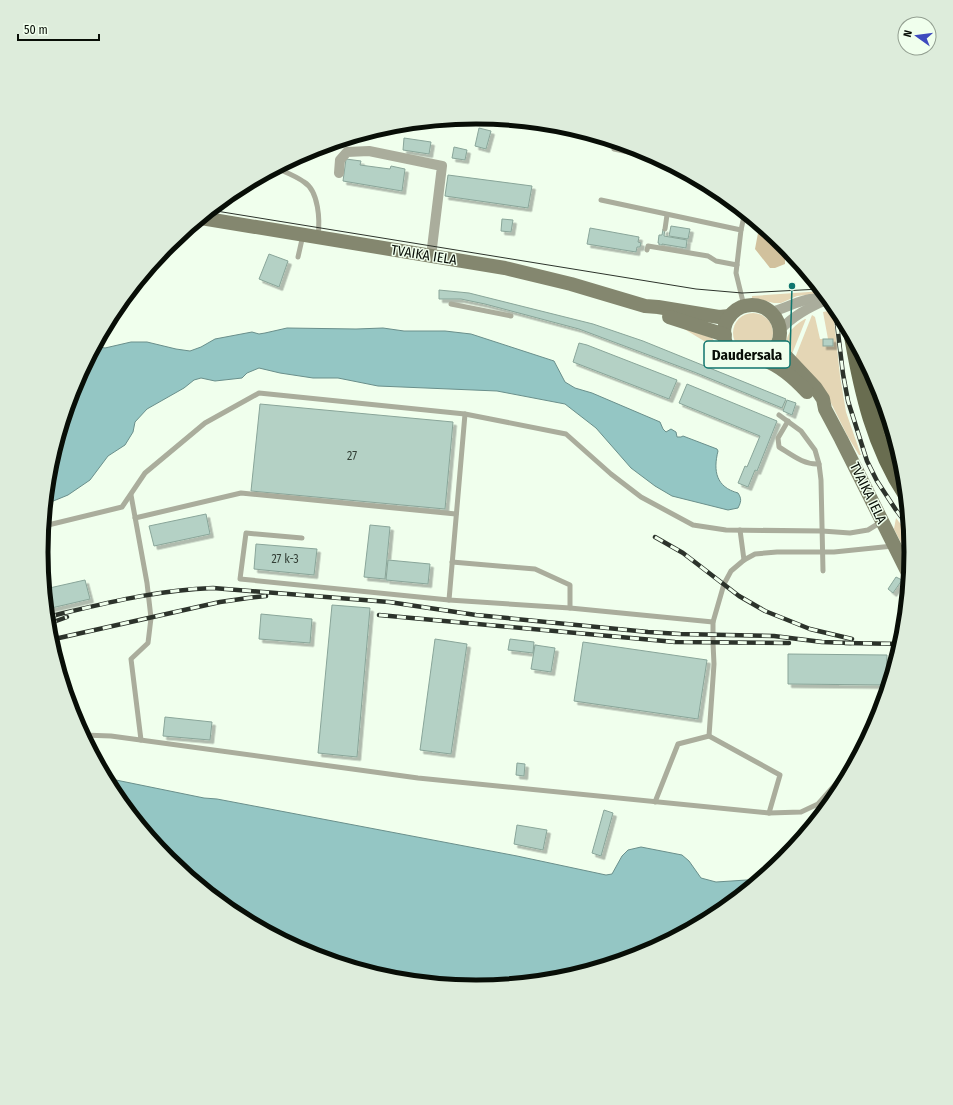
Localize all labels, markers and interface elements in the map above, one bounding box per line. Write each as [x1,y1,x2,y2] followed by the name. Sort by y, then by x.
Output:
[18,16,99,42] scale bar
[897,16,937,56] north arrow
[24,23,48,37] text: 50 m
[901,29,915,38] text: N
[390,241,459,269] street label: TVAIKA IELA
[704,341,790,368] callout: Daudersala
[712,346,783,364] text: Daudersala
[347,449,357,463] house number: 27
[846,459,890,527] street label: TVAIKA IELA
[271,552,299,566] house number: 27 k-3

